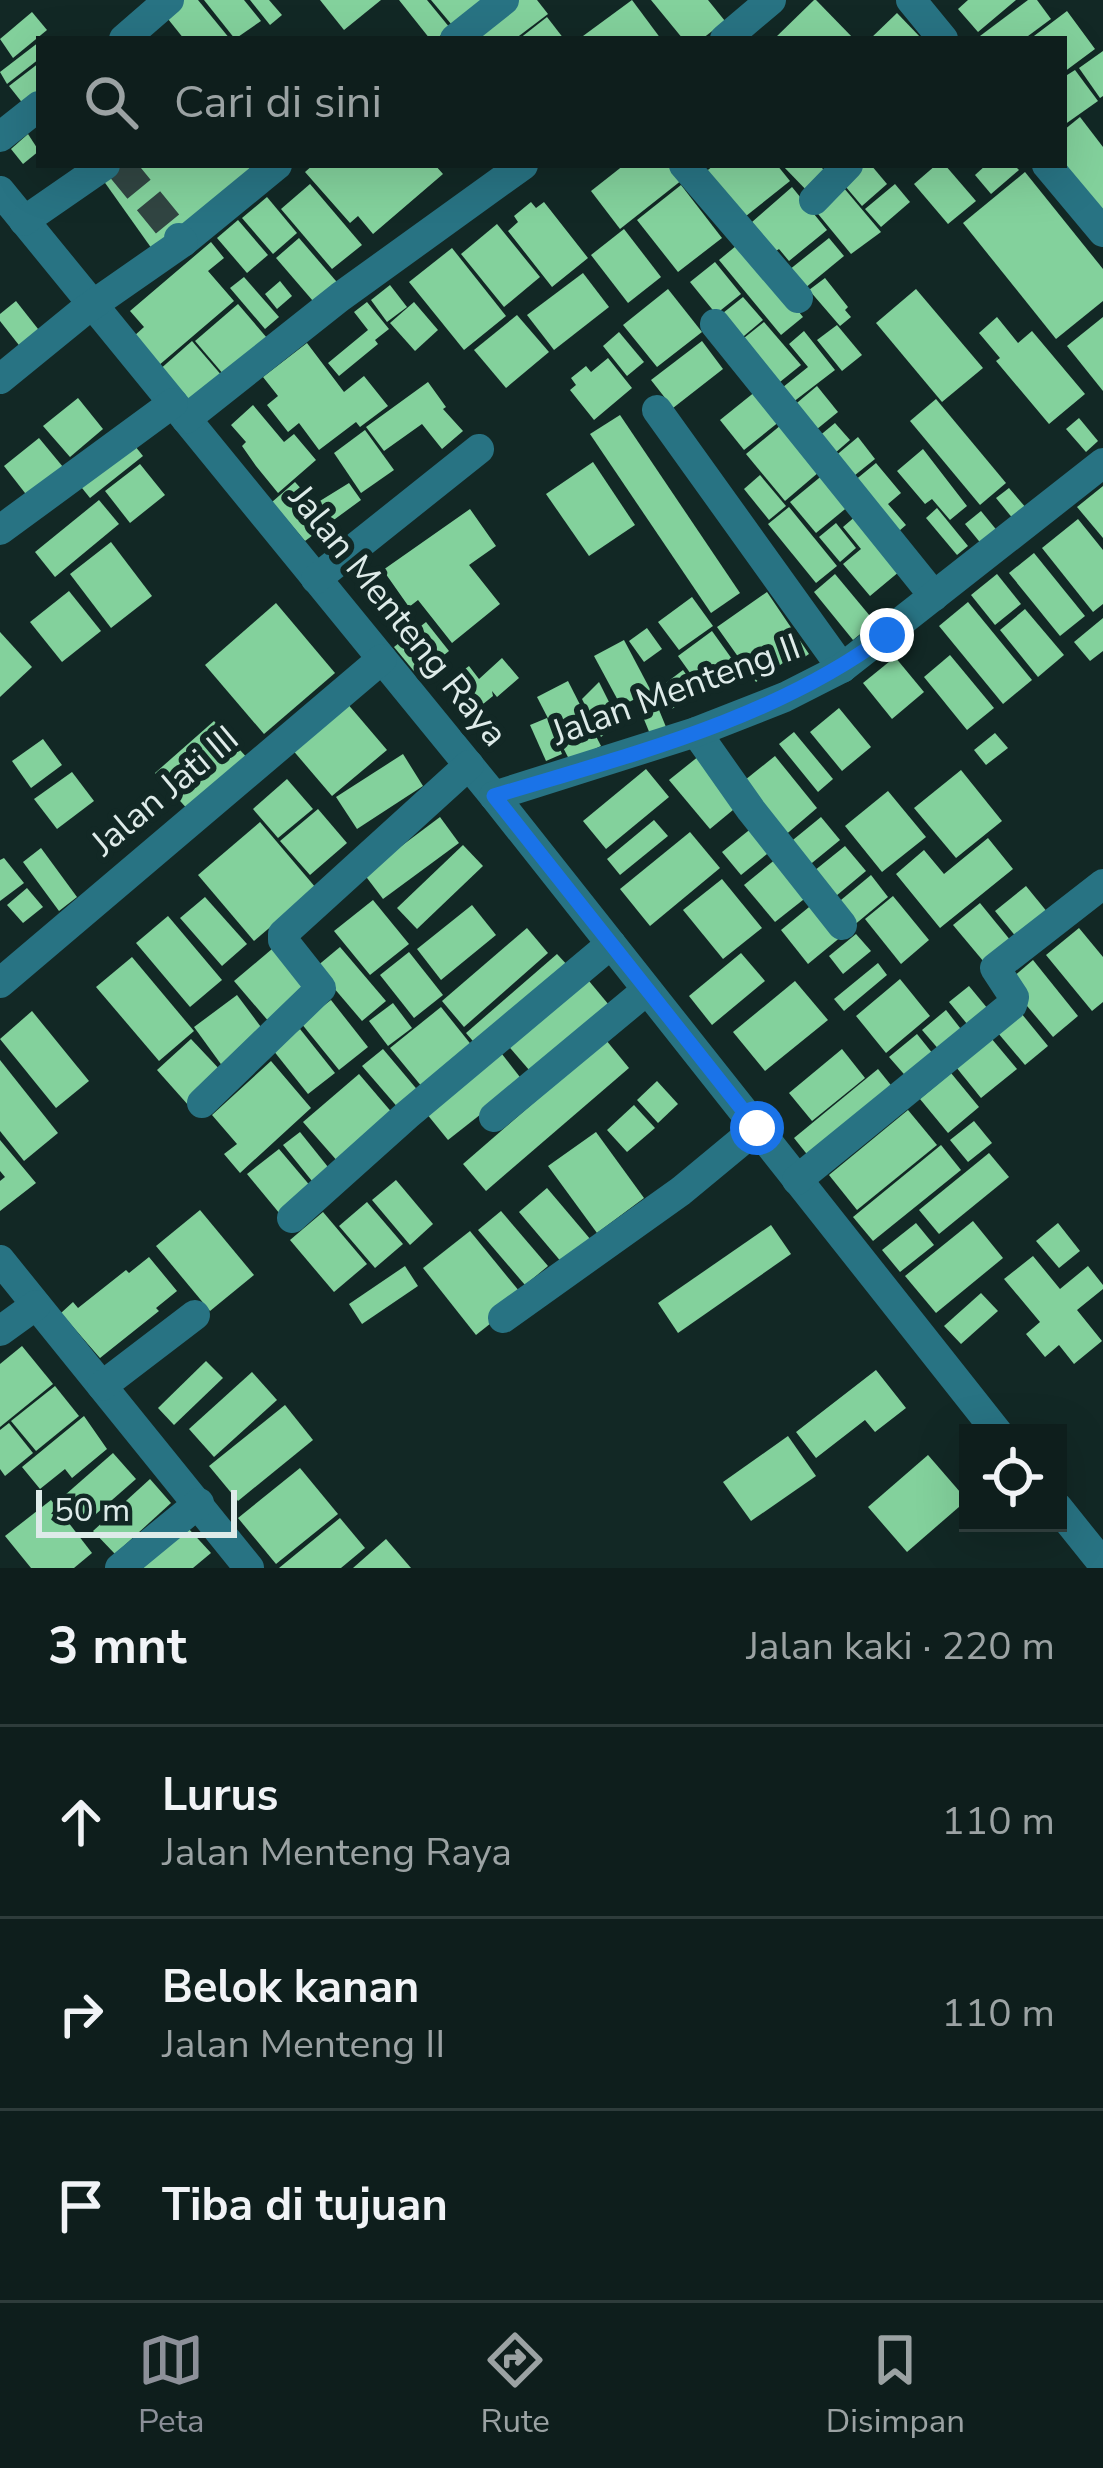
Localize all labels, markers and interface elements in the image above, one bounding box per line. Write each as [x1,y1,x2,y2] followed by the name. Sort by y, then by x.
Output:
[36,36,1067,168] search box
[78,69,144,135] icon: search
[174,72,382,133] text: Cari di sini
[277,474,519,757] street label: Jalan Menteng Raya
[860,608,914,662] route end
[544,622,807,758] street label: Jalan Menteng II
[80,715,249,868] street label: Jalan Jati III
[730,1101,784,1155] route start
[959,1424,1067,1532] map controls
[959,1424,1067,1532] button: locate
[36,1484,237,1537] scale bar
[54,1488,130,1533] text: 50 m
[48,1611,187,1681] text: 3 mnt
[746,1620,1055,1673] text: Jalan kaki · 220 m
[162,1765,279,1826] text: Lurus
[48,1789,114,1855] icon: ahead
[941,1795,1055,1848] text: 110 m
[162,1826,512,1879] text: Jalan Menteng Raya
[162,1957,419,2018] text: Belok kanan
[48,1981,114,2047] icon: right
[941,1987,1055,2040] text: 110 m
[162,2018,445,2071] text: Jalan Menteng II
[48,2173,114,2239] icon: arrive
[162,2175,448,2236] text: Tiba di tujuan
[138,2327,205,2444] tab: Peta
[480,2327,550,2444] tab: Rute
[826,2327,965,2444] tab: Disimpan

